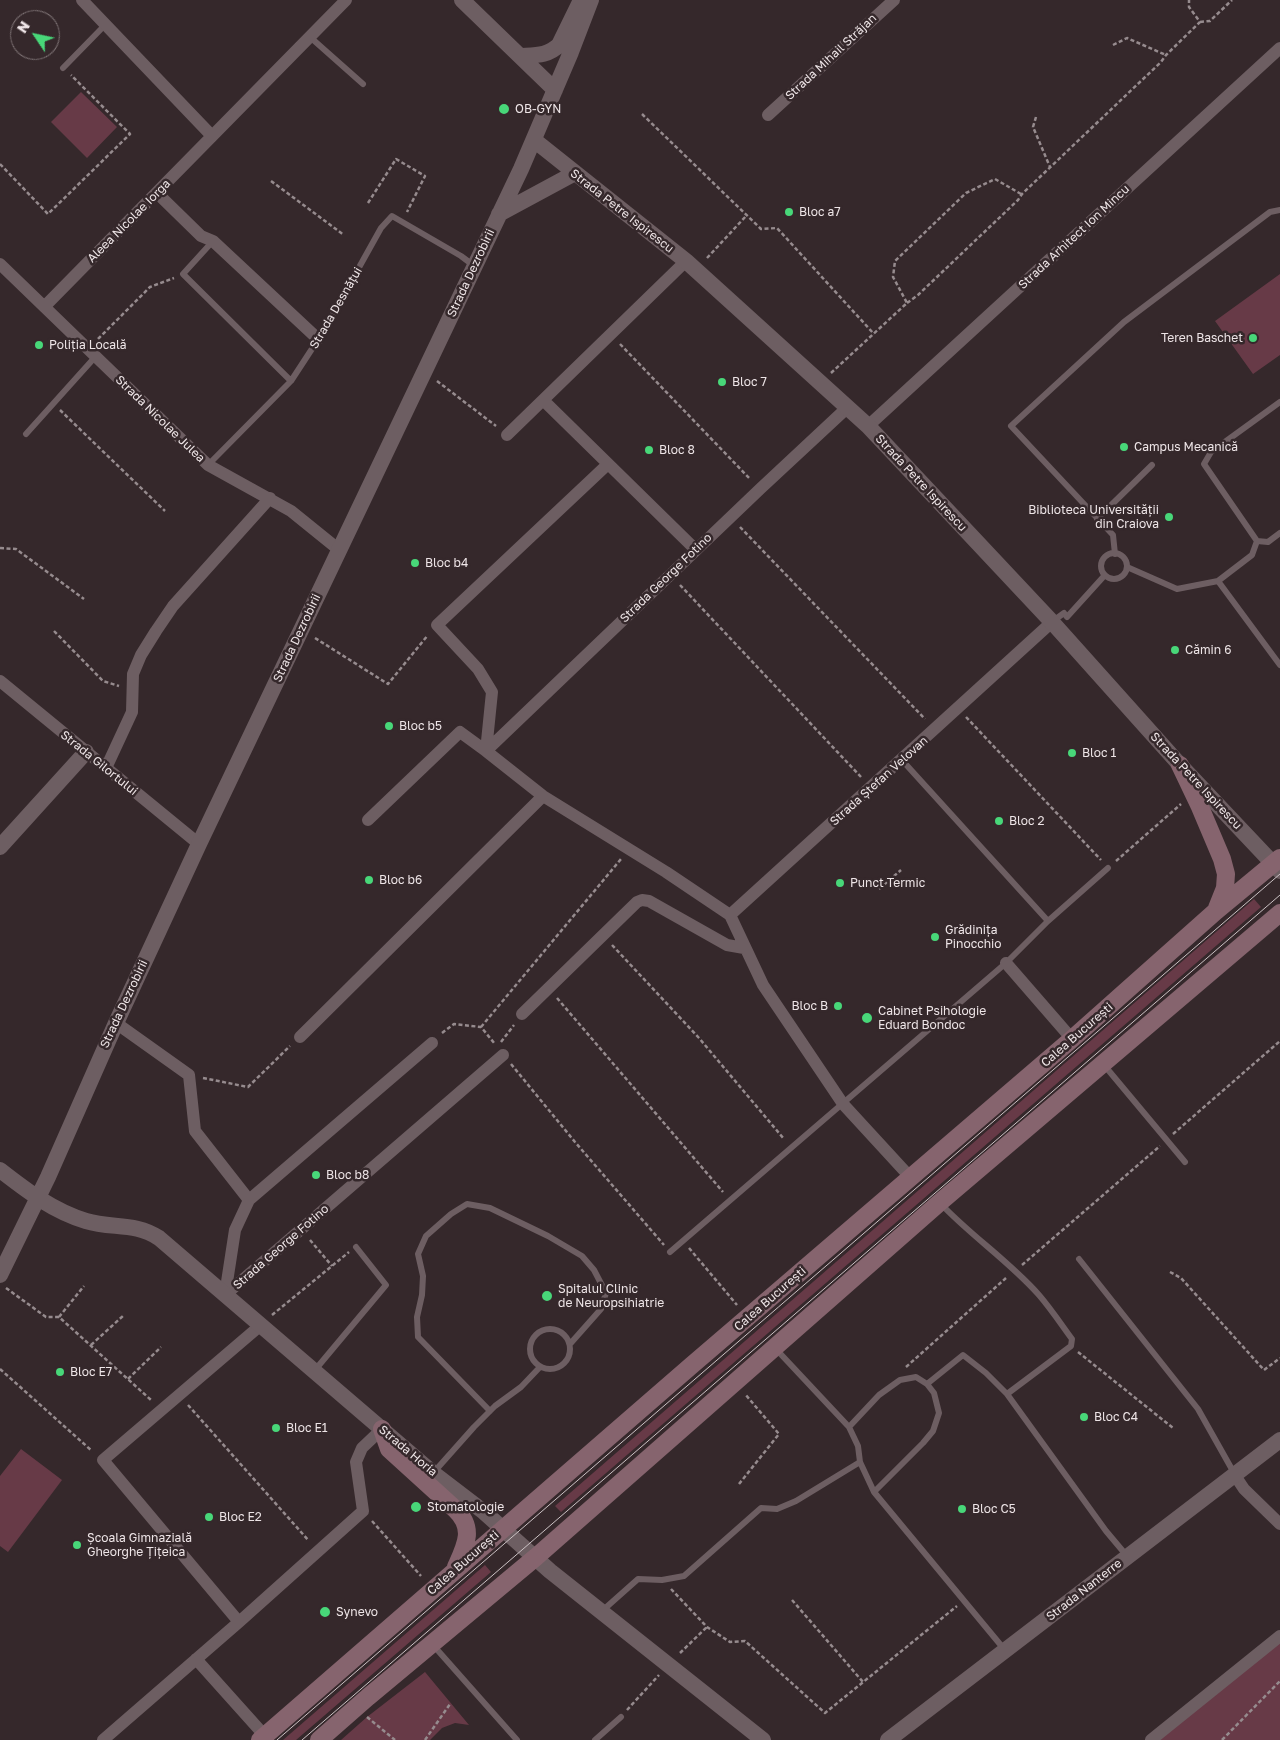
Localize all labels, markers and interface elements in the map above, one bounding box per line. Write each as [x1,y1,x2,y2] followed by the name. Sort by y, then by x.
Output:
[10,10,60,60] north arrow
[782,11,880,103] street label: Strada Mihail Străjan
[13,18,33,36] text: N
[497,102,511,116] marker: OB-GYN
[515,102,561,116] place label: OB-GYN
[567,166,677,256] street label: Strada Petre Ispirescu
[84,176,174,266] street label: Aleea Nicolae Iorga
[1016,182,1132,292] street label: Strada Arhitect Ion Mincu
[799,205,841,219] place label: Bloc a7
[783,206,795,218] marker: Bloc a7
[444,227,498,319] street label: Strada Dezrobirii
[307,265,365,351] street label: Strada Desnățui
[1161,331,1243,345] place label: Teren Baschet
[1247,332,1259,344] marker: Teren Baschet
[49,338,127,352] place label: Poliția Locală
[33,339,45,351] marker: Poliția Locală
[112,373,208,465] street label: Strada Nicolae Julea
[732,375,767,389] place label: Bloc 7
[716,376,728,388] marker: Bloc 7
[872,432,970,534] street label: Strada Petre Ispirescu
[1134,440,1238,454] place label: Campus Mecanică
[1118,441,1130,453] marker: Campus Mecanică
[659,443,695,457] place label: Bloc 8
[643,444,655,456] marker: Bloc 8
[1028,503,1159,531] place label: Biblioteca Universității din Craiova
[1163,511,1175,523] marker: Biblioteca Universității din Craiova
[617,530,715,626] street label: Strada George Fotino
[425,556,468,570] place label: Bloc b4
[409,557,421,569] marker: Bloc b4
[270,592,324,684] street label: Strada Dezrobirii
[1185,643,1231,657] place label: Cămin 6
[1169,644,1181,656] marker: Cămin 6
[399,719,442,733] place label: Bloc b5
[383,720,395,732] marker: Bloc b5
[58,728,140,798] street label: Strada Gilortului
[1147,730,1245,832] street label: Strada Petre Ispirescu
[827,733,931,829] street label: Strada Ștefan Velovan
[1082,746,1116,760] place label: Bloc 1
[1066,747,1078,759] marker: Bloc 1
[1009,814,1044,828] place label: Bloc 2
[993,815,1005,827] marker: Bloc 2
[379,873,422,887] place label: Bloc b6
[363,874,375,886] marker: Bloc b6
[850,876,925,890] place label: Punct Termic
[834,877,846,889] marker: Punct Termic
[945,923,1002,951] place label: Grădinița Pinocchio
[929,931,941,943] marker: Grădinița Pinocchio
[97,958,151,1050] street label: Strada Dezrobirii
[791,999,828,1013] place label: Bloc B
[832,1000,844,1012] marker: Bloc B
[1038,1000,1116,1070] street label: Calea București
[878,1004,986,1032] place label: Cabinet Psihologie Eduard Bondoc
[860,1011,874,1025] marker: Cabinet Psihologie Eduard Bondoc
[326,1168,369,1182] place label: Bloc b8
[310,1169,322,1181] marker: Bloc b8
[230,1202,332,1292] street label: Strada George Fotino
[731,1264,809,1334] street label: Calea București
[558,1282,664,1310] place label: Spitalul Clinic de Neuropsihiatrie
[540,1289,554,1303] marker: Spitalul Clinic de Neuropsihiatrie
[70,1365,112,1379] place label: Bloc E7
[54,1366,66,1378] marker: Bloc E7
[1094,1410,1138,1424] place label: Bloc C4
[1078,1411,1090,1423] marker: Bloc C4
[286,1421,328,1435] place label: Bloc E1
[270,1422,282,1434] marker: Bloc E1
[376,1422,440,1480] street label: Strada Horia
[409,1500,423,1514] marker: Stomatologie
[427,1500,504,1514] place label: Stomatologie
[972,1502,1016,1516] place label: Bloc C5
[956,1503,968,1515] marker: Bloc C5
[219,1510,262,1524] place label: Bloc E2
[203,1511,215,1523] marker: Bloc E2
[424,1528,502,1598] street label: Calea București
[87,1531,192,1559] place label: Școala Gimnazială Gheorghe Țițeica
[71,1539,83,1551] marker: Școala Gimnazială Gheorghe Țițeica
[1043,1556,1125,1624] street label: Strada Nanterre
[318,1605,332,1619] marker: Synevo
[336,1605,378,1619] place label: Synevo

